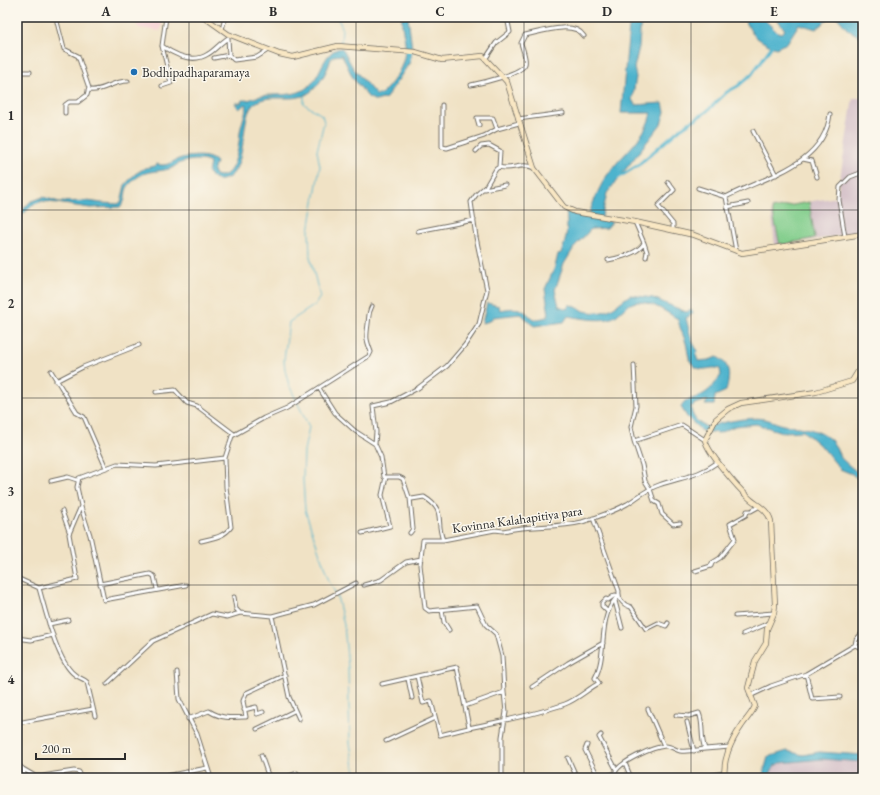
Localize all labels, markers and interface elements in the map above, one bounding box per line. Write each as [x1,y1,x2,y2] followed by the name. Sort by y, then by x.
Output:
[100,3,111,20] text: A
[269,3,277,20] text: B
[435,3,445,20] text: C
[602,3,612,20] text: D
[770,3,778,20] text: E
[142,64,251,81] place label: Bodhipadhaparamaya
[129,67,139,77] marker: Bodhipadhaparamaya
[8,107,15,124] text: 1
[8,295,15,312] text: 2
[8,483,15,500] text: 3
[451,502,584,537] street label: Kovinna Kalahapitiya para
[8,671,15,688] text: 4
[36,735,125,761] scale bar
[42,741,72,757] text: 200 m

